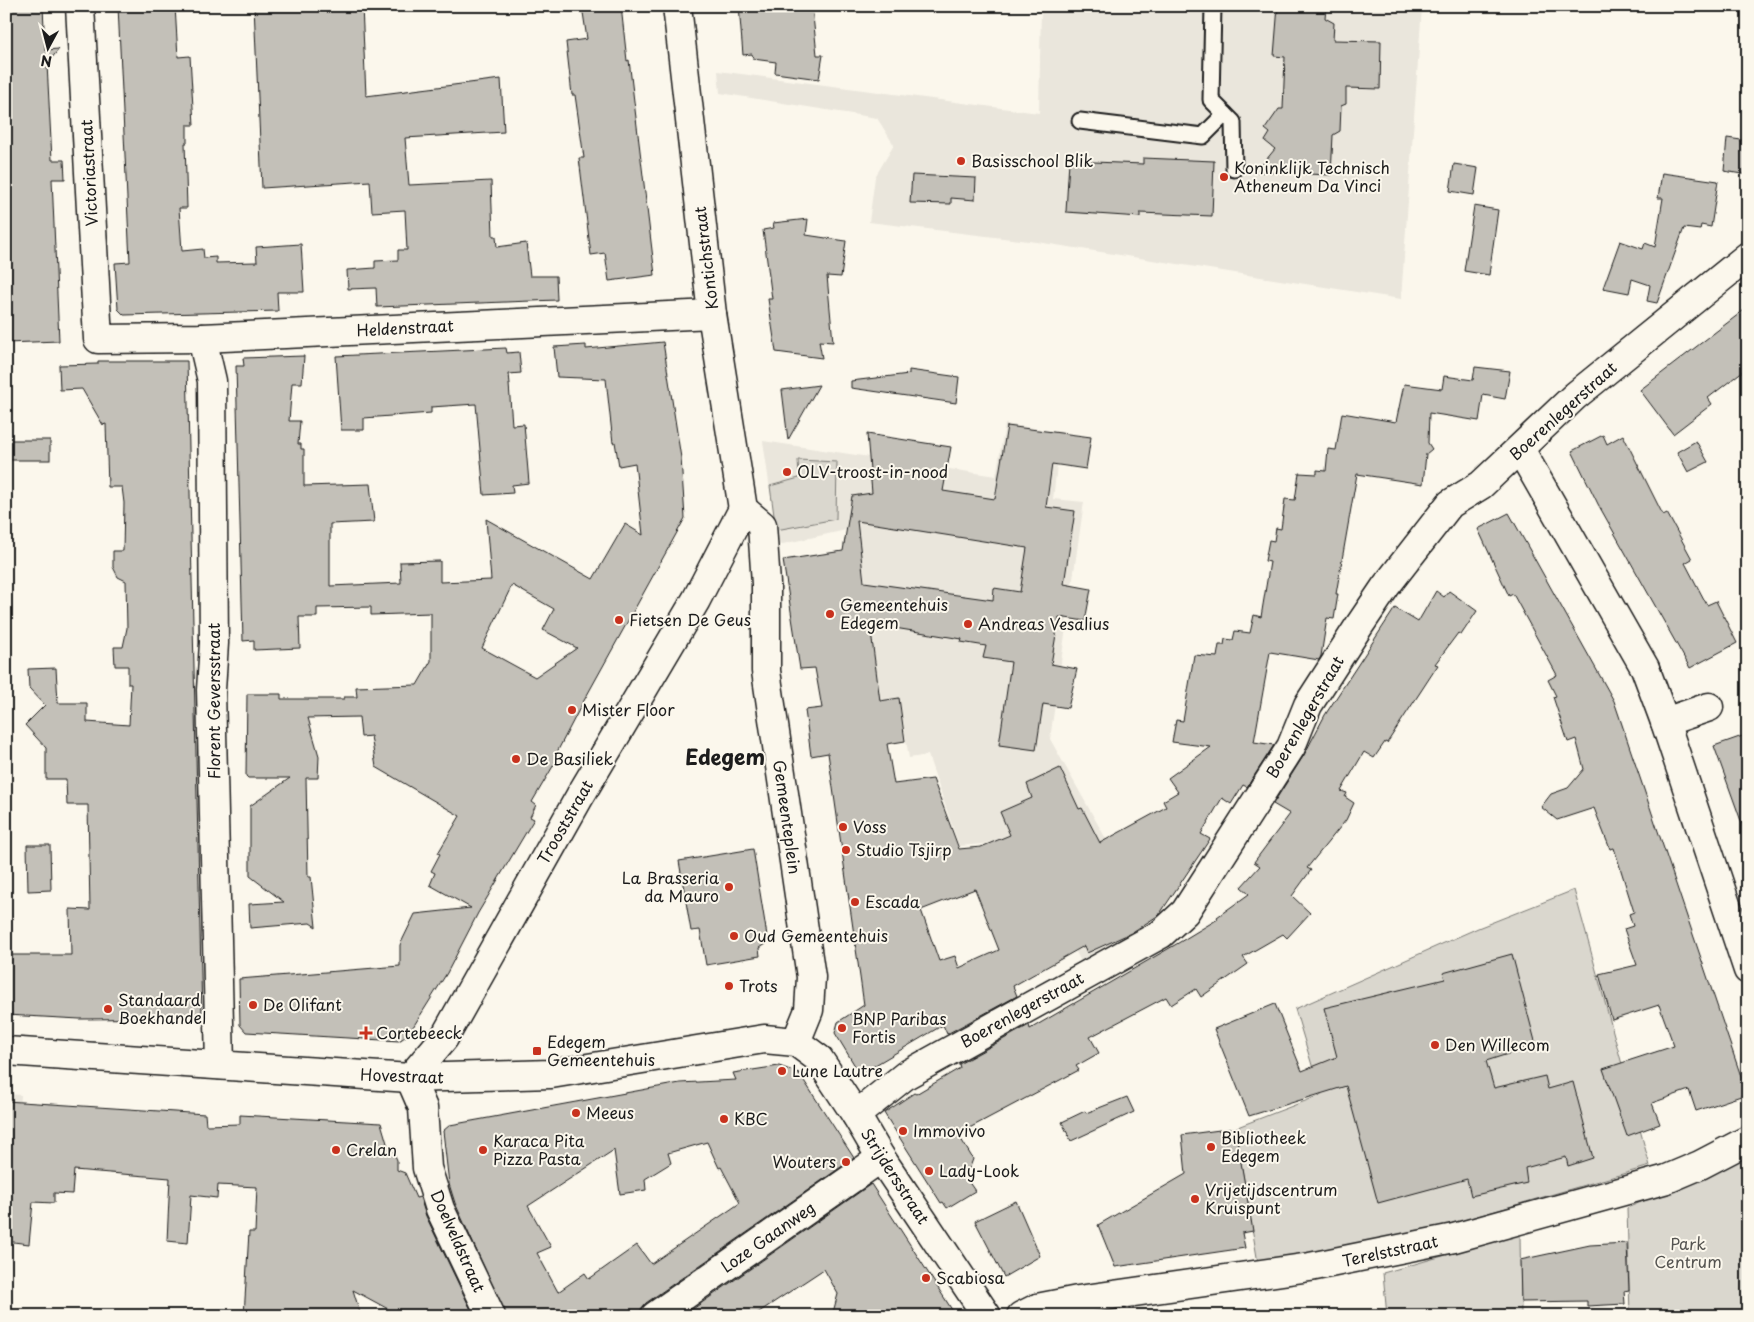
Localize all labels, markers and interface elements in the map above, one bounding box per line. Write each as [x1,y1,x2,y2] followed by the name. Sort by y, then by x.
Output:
[22,22,72,72] north arrow
[40,50,53,72] text: N
[73,119,103,227] street label: Victoriastraat
[971,148,1093,172] place label: Basisschool Blik
[955,155,967,167] marker: Basisschool Blik
[1234,155,1390,197] place label: Koninklijk Technisch Atheneum Da Vinci
[1218,171,1230,183] marker: Koninklijk Technisch Atheneum Da Vinci
[687,205,723,311] street label: Kontichstraat
[356,312,455,342] street label: Heldenstraat
[1503,355,1622,465] street label: Boerenlegerstraat
[797,459,948,483] place label: OLV-troost-in-nood
[781,466,793,478] marker: OLV-troost-in-nood
[840,592,948,634] place label: Gemeentehuis Edegem
[629,607,751,631] place label: Fietsen De Geus
[824,608,836,620] marker: Gemeentehuis Edegem
[978,611,1109,635] place label: Andreas Vesalius
[613,614,625,626] marker: Fietsen De Geus
[962,618,974,630] marker: Andreas Vesalius
[201,622,225,779] street label: Florent Geversstraat
[1259,650,1349,782] street label: Boerenlegerstraat
[582,697,675,721] place label: Mister Floor
[566,704,578,716] marker: Mister Floor
[685,740,765,772] district label: Edegem
[526,746,614,770] place label: De Basiliek
[510,753,522,765] marker: De Basiliek
[768,758,808,875] street label: Gemeenteplein
[530,774,598,868] street label: Trooststraat
[853,814,887,838] place label: Voss
[837,821,849,833] marker: Voss
[856,837,952,861] place label: Studio Tsjirp
[840,844,852,856] marker: Studio Tsjirp
[622,865,719,907] place label: La Brasseria da Mauro
[723,881,735,893] marker: La Brasseria da Mauro
[865,889,920,913] place label: Escada
[849,896,861,908] marker: Escada
[744,923,888,947] place label: Oud Gemeentehuis
[728,930,740,942] marker: Oud Gemeentehuis
[956,965,1088,1053] street label: Boerenlegerstraat
[739,973,778,997] place label: Trots
[723,980,735,992] marker: Trots
[118,987,206,1029] place label: Standaard Boekhandel
[263,992,342,1016] place label: De Olifant
[247,999,259,1011] marker: De Olifant
[102,1003,114,1015] marker: Standaard Boekhandel
[852,1006,946,1048] place label: BNP Paribas Fortis
[376,1020,463,1044] place label: Cortebeeck
[836,1022,848,1034] marker: BNP Paribas Fortis
[360,1027,372,1039] marker: Cortebeeck
[547,1029,655,1071] place label: Edegem Gemeentehuis
[1445,1032,1550,1056] place label: Den Willecom
[1429,1039,1441,1051] marker: Den Willecom
[531,1045,543,1057] marker: Edegem Gemeentehuis
[792,1058,883,1082] place label: Lune Lautre
[360,1062,445,1088] street label: Hovestraat
[776,1065,788,1077] marker: Lune Lautre
[586,1100,634,1124] place label: Meeus
[734,1106,768,1130] place label: KBC
[570,1107,582,1119] marker: Meeus
[718,1113,730,1125] marker: KBC
[913,1118,985,1142] place label: Immovivo
[856,1123,936,1229] street label: Strijdersstraat
[897,1125,909,1137] marker: Immovivo
[1221,1125,1306,1167] place label: Bibliotheek Edegem
[493,1128,585,1170] place label: Karaca Pita Pizza Pasta
[346,1137,397,1161] place label: Crelan
[1205,1141,1217,1153] marker: Bibliotheek Edegem
[330,1144,342,1156] marker: Crelan
[477,1144,489,1156] marker: Karaca Pita Pizza Pasta
[773,1149,836,1173] place label: Wouters
[840,1156,852,1168] marker: Wouters
[939,1158,1019,1182] place label: Lady-Look
[923,1165,935,1177] marker: Lady-Look
[1205,1177,1338,1219] place label: Vrijetijdscentrum Kruispunt
[426,1185,492,1296] street label: Doelveldstraat
[1189,1193,1201,1205] marker: Vrijetijdscentrum Kruispunt
[715,1195,820,1278] street label: Loze Gaanweg
[1340,1228,1440,1272] street label: Terelststraat
[1654,1231,1722,1273] park label: Park Centrum
[936,1265,1005,1289] place label: Scabiosa
[920,1272,932,1284] marker: Scabiosa

